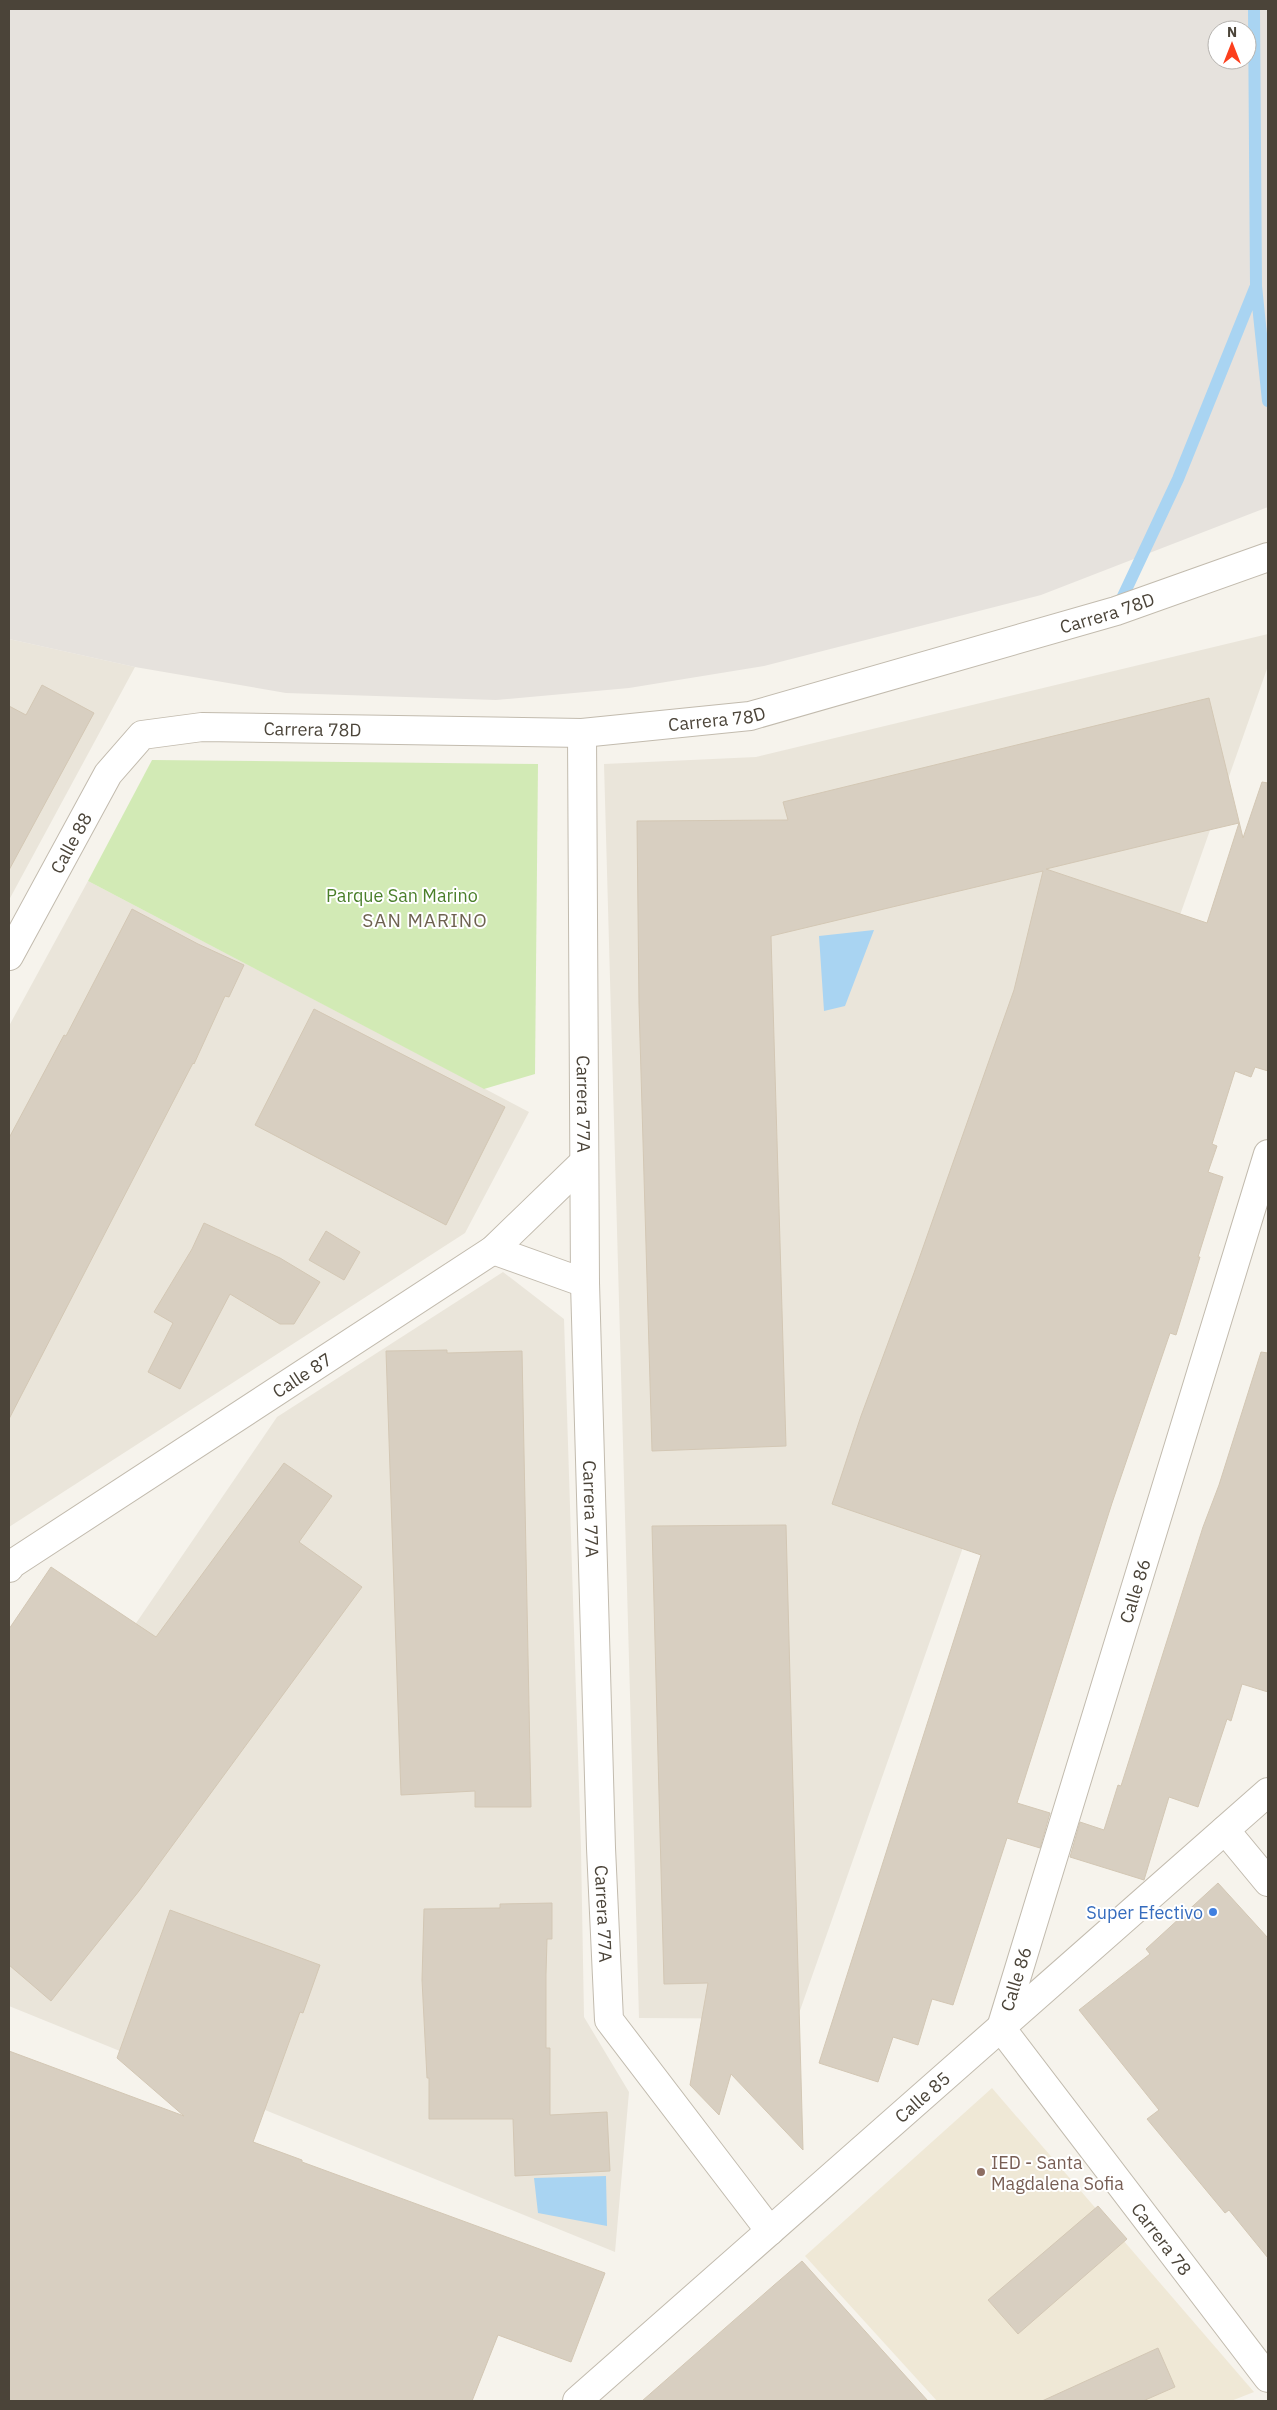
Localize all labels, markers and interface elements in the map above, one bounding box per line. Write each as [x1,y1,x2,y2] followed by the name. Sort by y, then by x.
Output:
[1207,20,1257,70] north arrow
[1227,23,1237,41] text: N
[1057,587,1157,638] street label: Carrera 78D
[667,701,768,736] street label: Carrera 78D
[263,716,362,741] street label: Carrera 78D
[45,808,97,877] street label: Calle 88
[326,884,478,907] park label: Parque San Marino
[362,908,488,932] district label: SAN MARINO
[572,1055,596,1153] street label: Carrera 77A
[268,1347,336,1403] street label: Calle 87
[579,1460,604,1558] street label: Carrera 77A
[1114,1556,1156,1626] street label: Calle 86
[590,1864,618,1963] street label: Carrera 77A
[1086,1901,1203,1924] place label: Super Efectivo
[1207,1906,1219,1918] marker: Super Efectivo
[995,1944,1037,2014] street label: Calle 86
[890,2066,955,2127] street label: Calle 85
[991,2151,1124,2195] place label: IED - Santa Magdalena Sofia
[975,2166,987,2178] marker: IED - Santa Magdalena Sofia
[1127,2198,1197,2280] street label: Carrera 78

